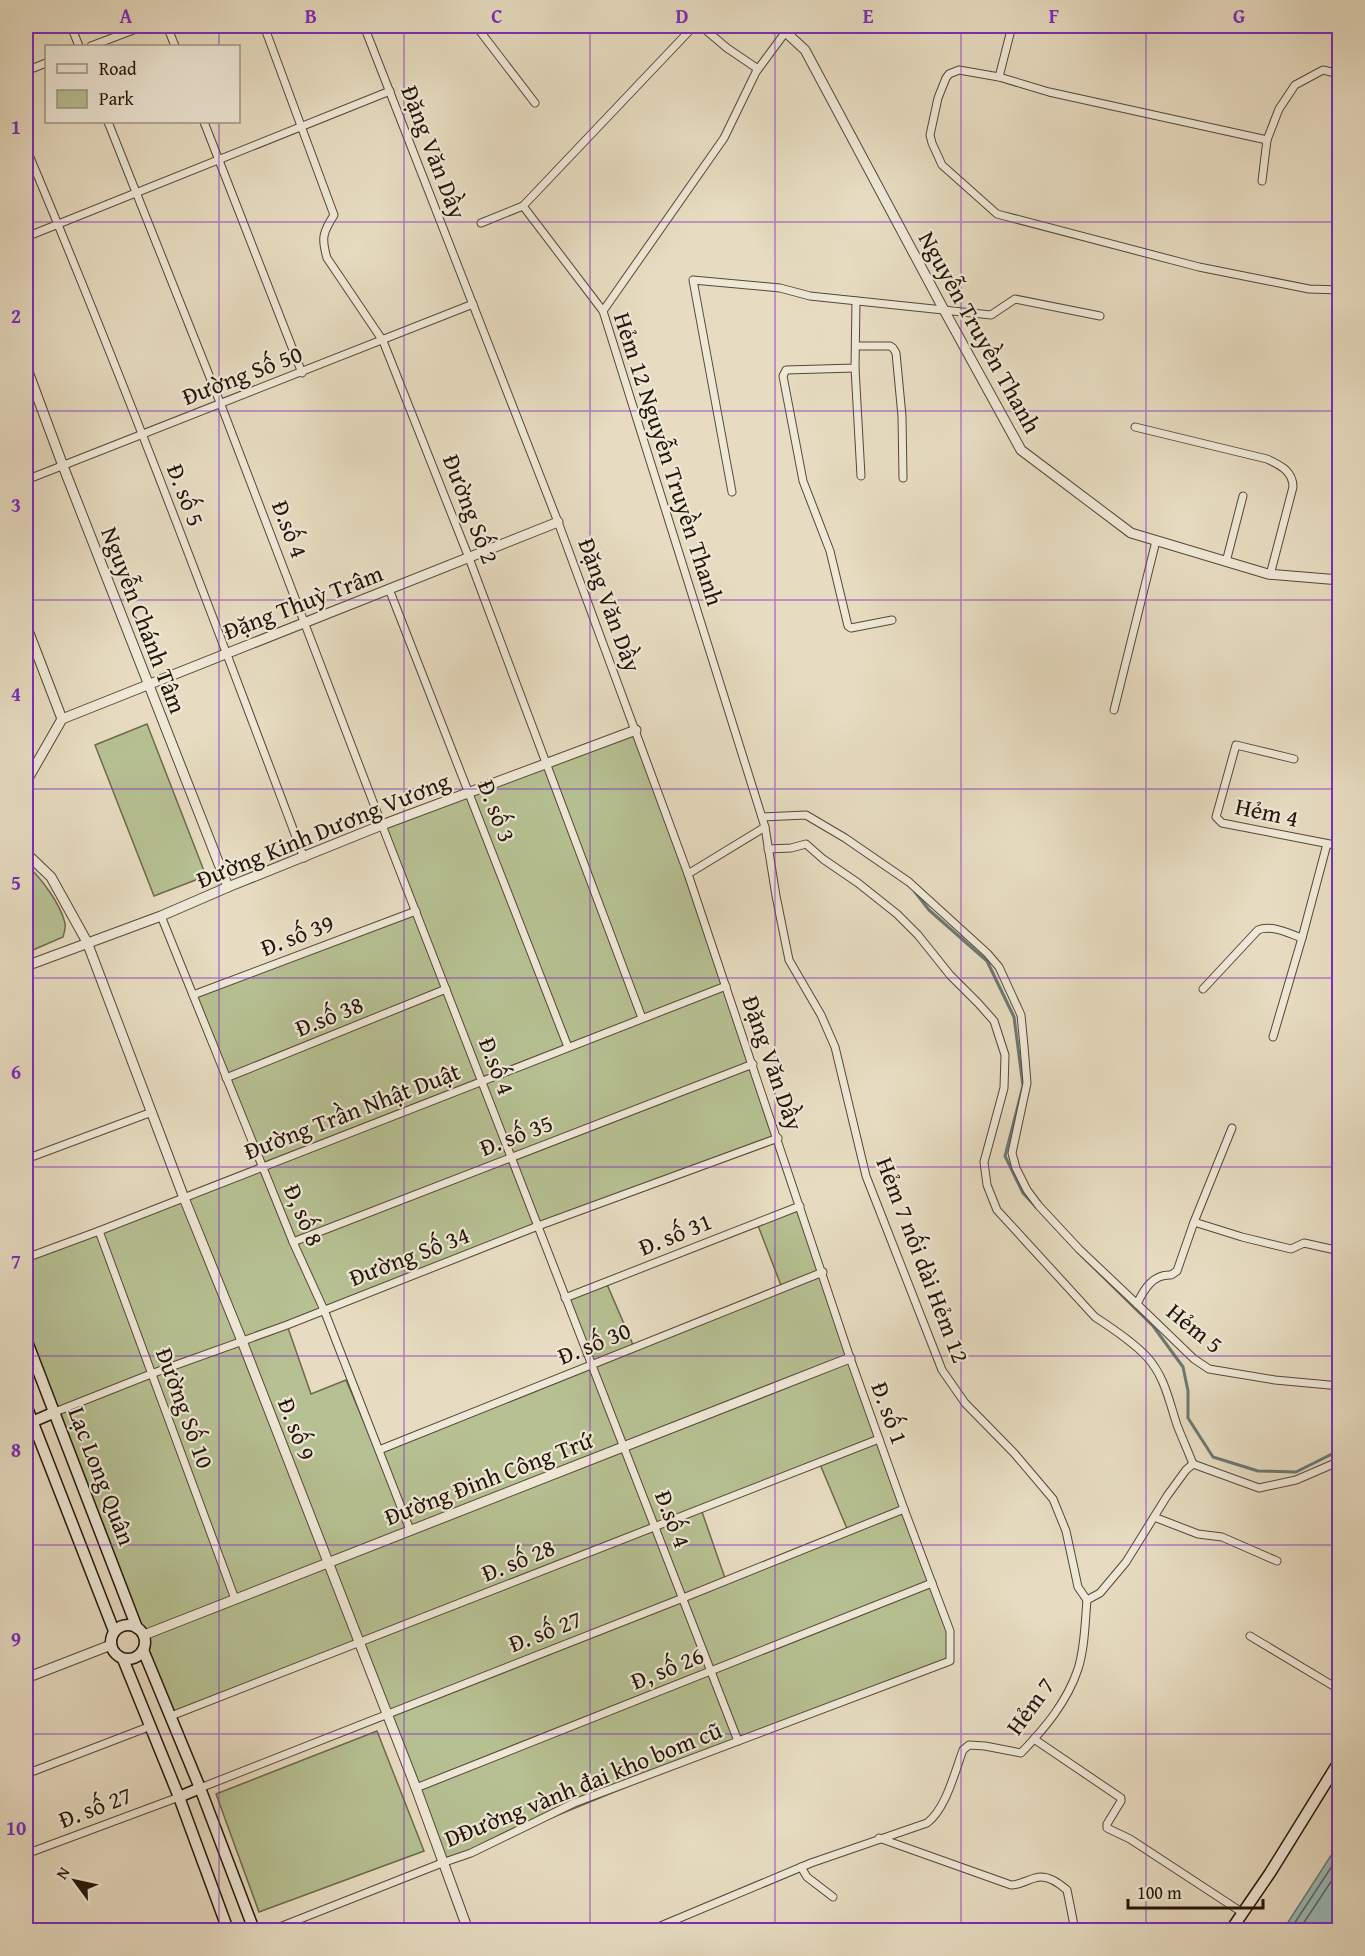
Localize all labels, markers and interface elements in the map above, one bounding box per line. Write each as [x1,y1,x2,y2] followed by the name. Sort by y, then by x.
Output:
[120,1,133,30] text: A
[305,1,317,30] text: B
[491,1,503,30] text: C
[675,1,689,30] text: D
[863,1,874,30] text: E
[1049,1,1059,30] text: F
[1233,1,1245,30] text: G
[45,45,240,123] legend
[99,55,137,82] text: Road
[393,80,475,224] street label: Đặng Văn Dầy
[99,85,135,112] text: Park
[11,112,21,141] text: 1
[910,225,1050,440] street label: Nguyễn Truyền Thanh
[11,301,21,330] text: 2
[605,308,733,611] street label: Hẻm 12 Nguyễn Truyền Thanh
[177,336,307,414] street label: Đường Số 50
[434,449,508,569] street label: Đường Số 2
[158,459,214,531] street label: Đ. số 5
[11,490,21,519] text: 3
[263,495,317,563] street label: Đ.số 4
[92,522,196,719] street label: Nguyễn Chánh Tâm
[570,533,650,677] street label: Đặng Văn Dầy
[218,555,388,648] street label: Đặng Thuỳ Trâm
[11,679,21,708] text: 4
[191,763,455,897] street label: Đường Kinh Dương Vương
[469,775,525,847] street label: Đ. số 3
[1232,788,1302,836] street label: Hẻm 4
[11,868,21,897] text: 5
[255,905,339,965] street label: Đ. số 39
[290,987,368,1045] street label: Đ.số 38
[734,991,812,1135] street label: Đặng Văn Dầy
[470,1032,524,1100] street label: Đ.số 4
[239,1053,466,1168] street label: Đường Trần Nhật Duật
[11,1057,21,1086] text: 6
[474,1105,558,1165] street label: Đ. số 35
[868,1152,978,1368] street label: Hẻm 7 nối dài Hẻm 12
[275,1179,333,1251] street label: Đ, số 8
[633,1204,717,1264] street label: Đ. số 31
[344,1217,474,1295] street label: Đường Số 34
[11,1246,21,1275] text: 7
[1159,1294,1231,1362] street label: Hẻm 5
[552,1313,636,1373] street label: Đ. số 30
[147,1343,223,1473] street label: Đường Số 10
[863,1377,917,1449] street label: Đ. số 1
[269,1393,325,1465] street label: Đ. số 9
[60,1402,145,1551] street label: Lạc Long Quân
[379,1422,600,1534] street label: Đường Đinh Công Trứ
[11,1435,21,1464] text: 8
[646,1485,700,1553] street label: Đ.số 4
[476,1530,560,1590] street label: Đ. số 28
[503,1601,587,1661] street label: Đ. số 27
[11,1624,21,1653] text: 9
[625,1638,709,1698] street label: Đ, số 26
[997,1670,1063,1742] street label: Hẻm 7
[439,1712,727,1856] street label: DĐường vành đai kho bom cũ
[53,1777,137,1837] street label: Đ. số 27
[6,1813,26,1842] text: 10
[45,1851,105,1911] north arrow
[49,1862,76,1884] text: N
[1128,1872,1263,1910] scale bar
[1137,1879,1182,1906] text: 100 m

